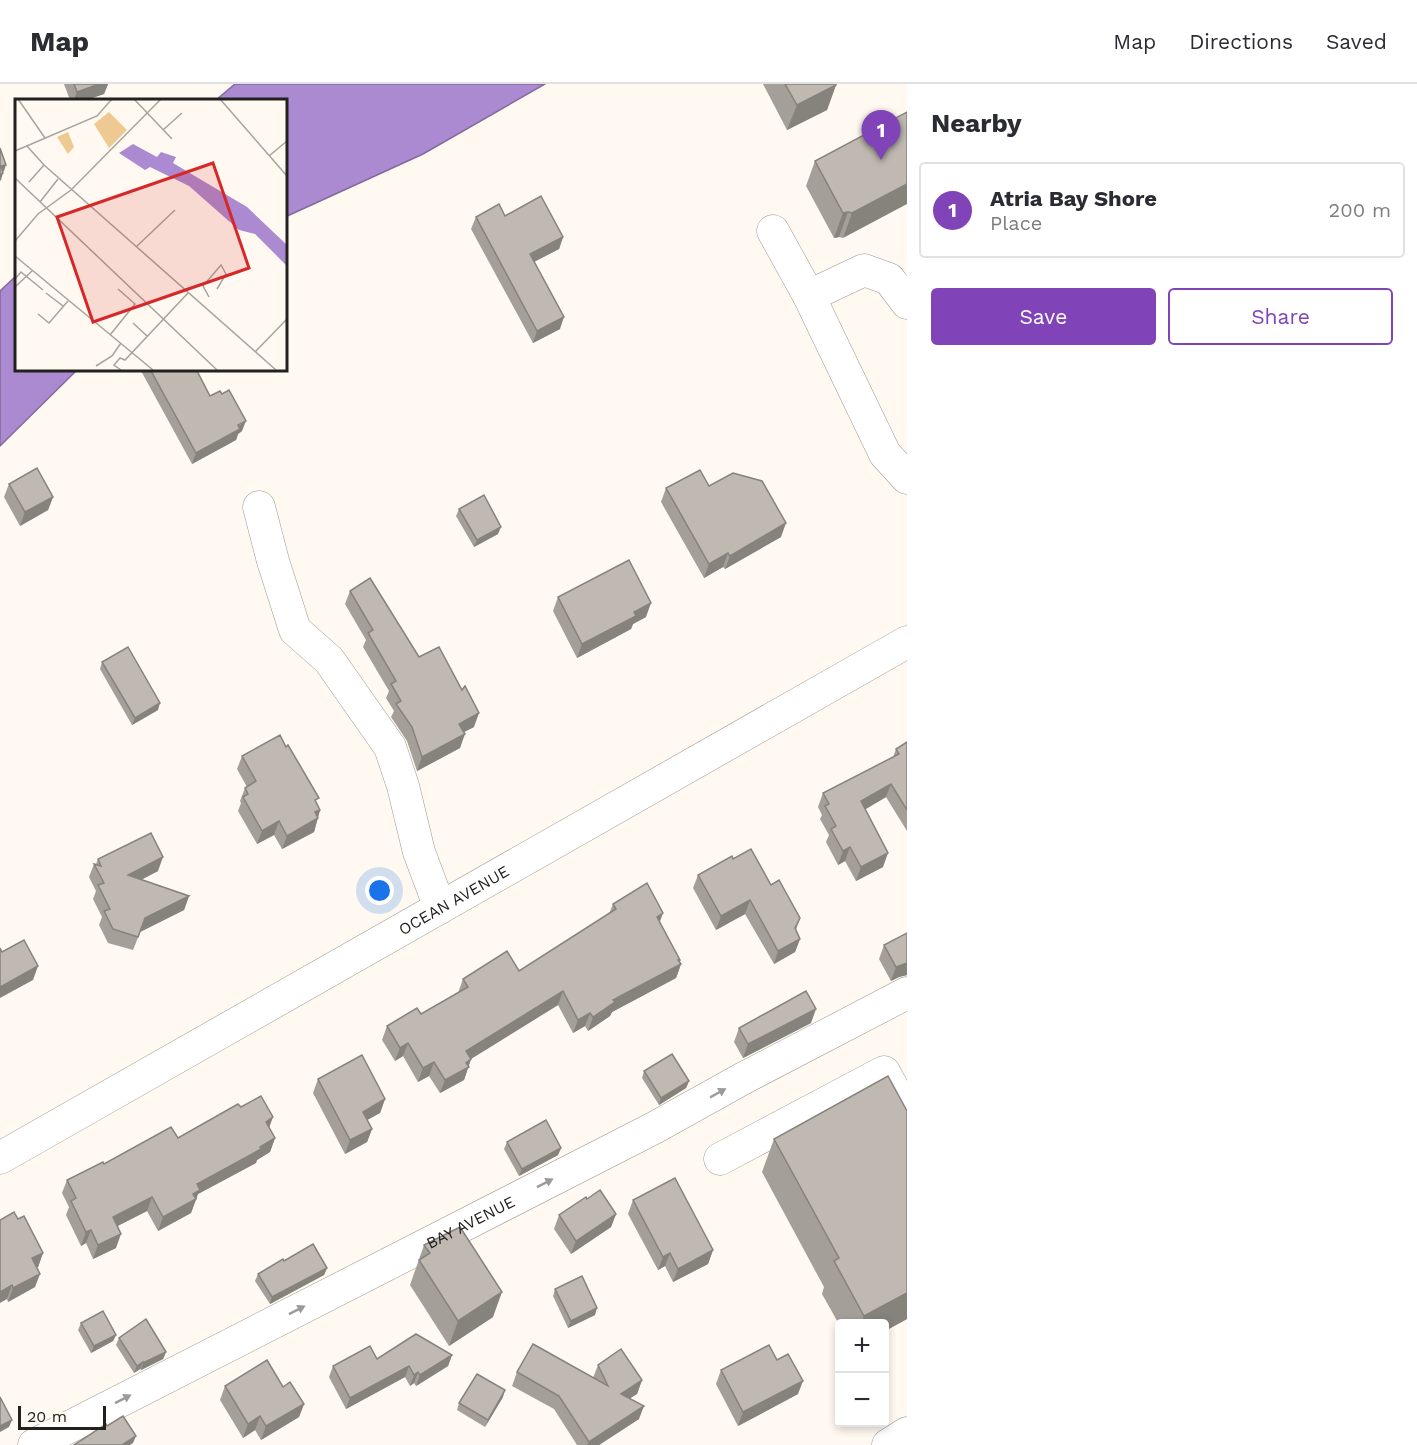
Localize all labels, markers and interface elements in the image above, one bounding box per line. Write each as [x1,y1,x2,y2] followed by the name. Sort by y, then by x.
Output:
[30,25,89,58] text: Map
[1113,29,1156,54] text: Map
[1189,29,1293,54] text: Directions
[1326,29,1387,54] text: Saved
[15,99,286,370] inset map
[931,108,1022,138] text: Nearby
[862,110,900,160] pin: 1
[990,186,1157,211] text: Atria Bay Shore
[948,198,957,222] text: 1
[1329,198,1391,222] text: 200 m
[990,211,1042,235] text: Place
[931,288,1156,345] button: Save
[1168,288,1393,345] button: Share
[395,861,512,939] street label: OCEAN AVENUE
[365,876,394,905] your location
[709,1088,726,1098] one-way arrow
[536,1179,554,1189] one-way arrow
[423,1191,518,1252] street label: BAY AVENUE
[288,1306,305,1315] one-way arrow
[835,1319,889,1427] map controls
[835,1319,889,1373] button: +
[835,1373,889,1427] button: −
[115,1394,132,1404] one-way arrow
[18,1403,106,1430] scale bar
[27,1407,67,1426] text: 20 m

